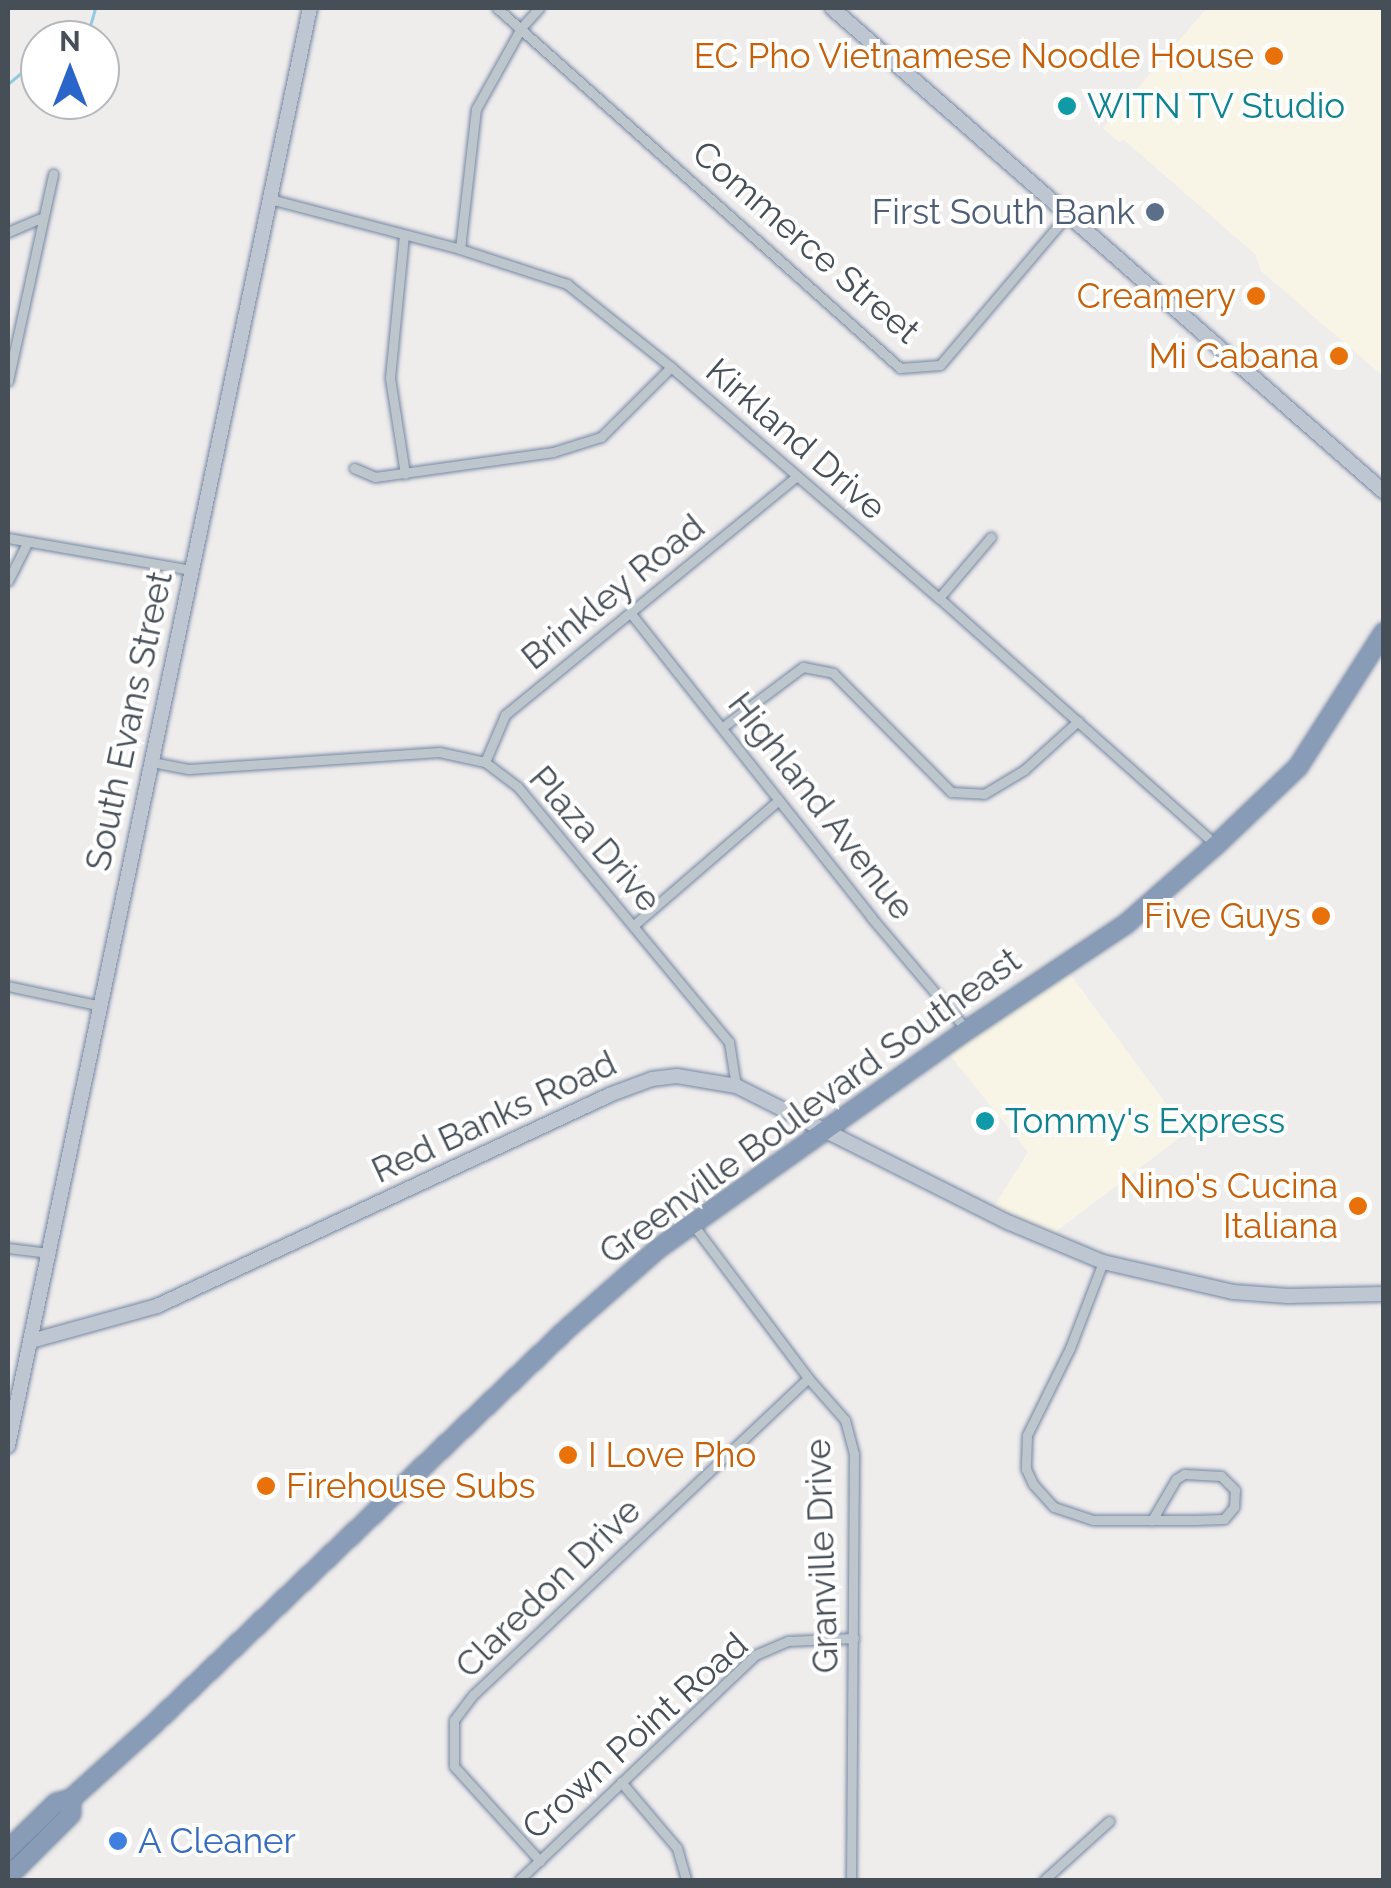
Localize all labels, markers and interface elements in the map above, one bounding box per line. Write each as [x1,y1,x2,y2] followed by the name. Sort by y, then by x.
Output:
[20,20,120,120] north arrow
[59,25,81,58] text: N
[693,35,1254,77] place label: EC Pho Vietnamese Noodle House
[1263,45,1285,67] marker: EC Pho Vietnamese Noodle House
[1087,85,1347,127] place label: WITN TV Studio
[1056,95,1078,117] marker: WITN TV Studio
[684,132,928,352] street label: Commerce Street
[872,191,1135,233] place label: First South Bank
[1144,201,1166,223] marker: First South Bank
[1077,275,1236,317] place label: Creamery
[1245,285,1267,307] marker: Creamery
[1149,335,1319,377] place label: Mi Cabana
[1328,345,1350,367] marker: Mi Cabana
[698,350,894,528] street label: Kirkland Drive
[513,505,713,679] street label: Brinkley Road
[77,567,181,875] street label: South Evans Street
[719,684,923,928] street label: Highland Avenue
[520,758,670,920] street label: Plaza Drive
[1144,895,1301,937] place label: Five Guys
[1310,905,1332,927] marker: Five Guys
[591,939,1029,1273] street label: Greenville Boulevard Southeast
[365,1042,623,1192] street label: Red Banks Road
[1005,1100,1285,1142] place label: Tommy's Express
[974,1110,996,1132] marker: Tommy's Express
[1119,1165,1338,1247] place label: Nino's Cucina Italiana
[1347,1195,1369,1217] marker: Nino's Cucina Italiana
[588,1434,756,1476] place label: I Love Pho
[797,1438,847,1674] street label: Granville Drive
[557,1444,579,1466] marker: I Love Pho
[286,1465,535,1507] place label: Firehouse Subs
[255,1475,277,1497] marker: Firehouse Subs
[447,1489,649,1687] street label: Claredon Drive
[514,1624,756,1848] street label: Crown Point Road
[138,1820,297,1862] place label: A Cleaner
[107,1830,129,1852] marker: A Cleaner

